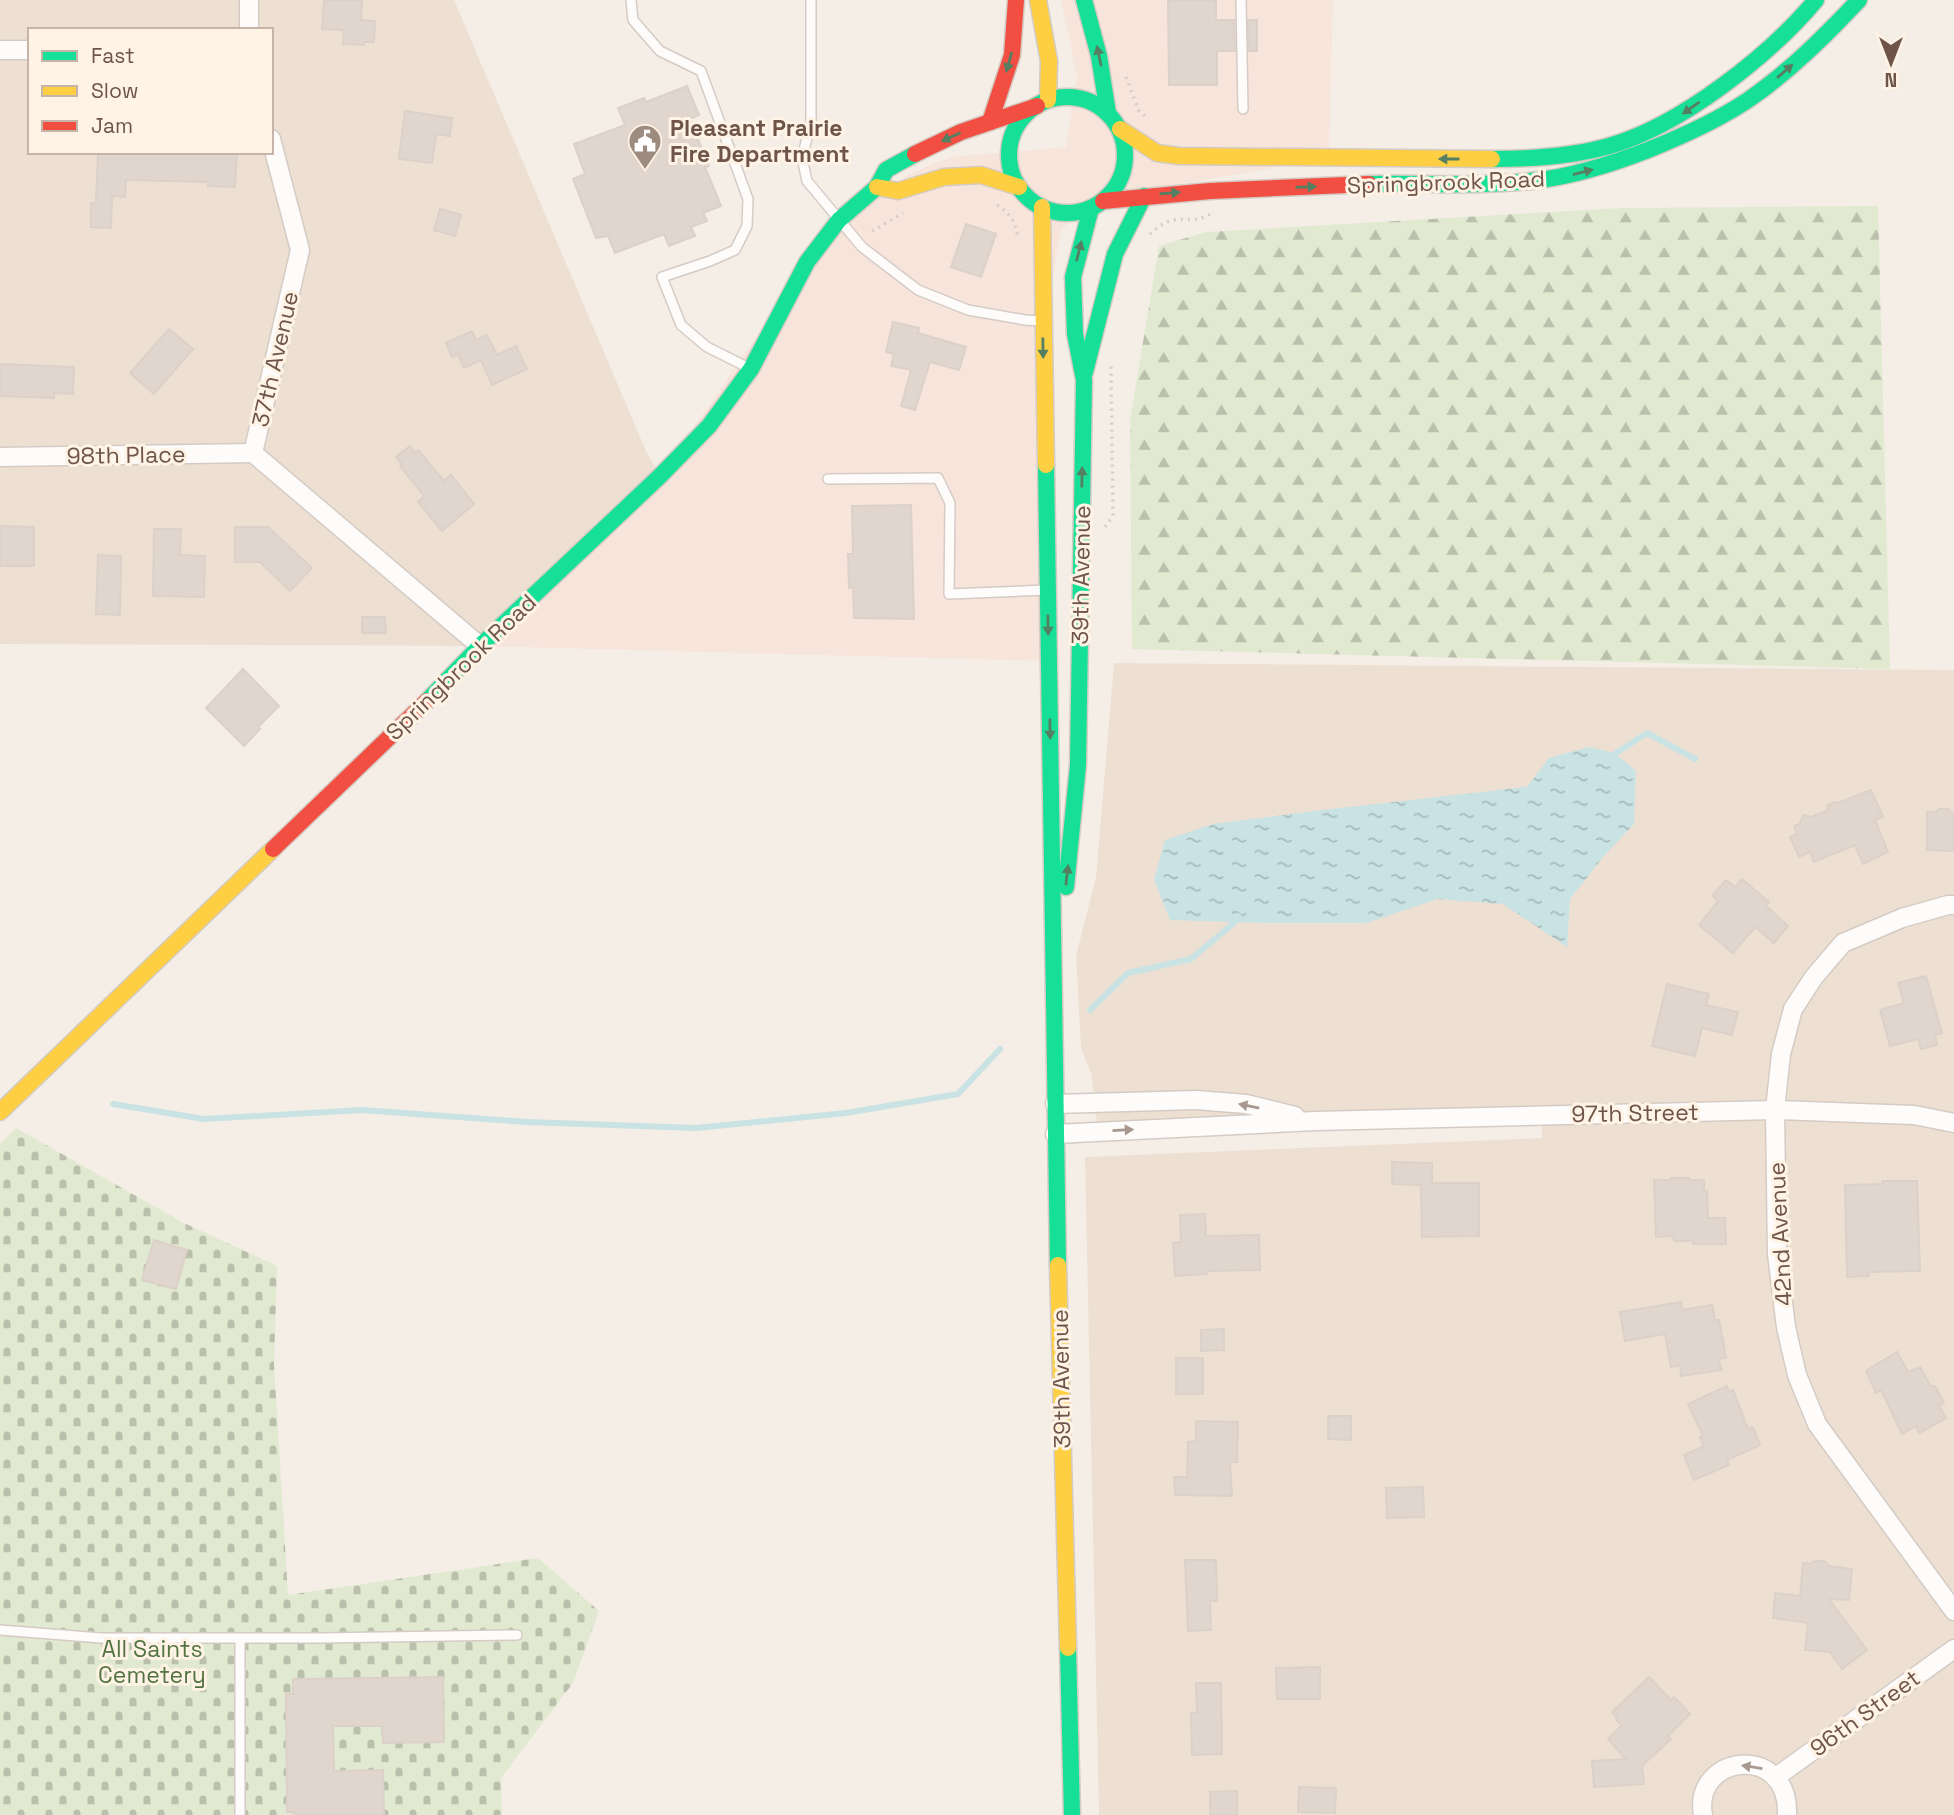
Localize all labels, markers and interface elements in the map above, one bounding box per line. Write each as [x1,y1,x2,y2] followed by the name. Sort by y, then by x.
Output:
[28,28,273,154] legend
[1856,28,1926,98] north arrow
[91,42,135,69] text: Fast
[1093,45,1104,67] one-way arrow
[1004,52,1014,73] one-way arrow
[1776,63,1794,79] one-way arrow
[1885,67,1897,92] text: N
[91,77,139,104] text: Slow
[1682,101,1700,115] one-way arrow
[91,112,133,139] text: Jam
[670,113,850,169] place label: Pleasant Prairie Fire Department
[626,122,664,171] public building icon: Pleasant Prairie Fire Department
[941,131,961,143] one-way arrow
[1437,153,1459,165] one-way arrow
[1346,164,1546,200] street label: Springbrook Road
[1572,166,1594,177] one-way arrow
[1295,182,1317,193] one-way arrow
[1160,187,1182,198] one-way arrow
[1074,240,1085,262] one-way arrow
[245,288,305,430] street label: 37th Avenue
[1037,338,1049,360] one-way arrow
[66,439,186,471] street label: 98th Place
[1076,466,1088,488] one-way arrow
[1065,505,1097,645] street label: 39th Avenue
[379,587,543,747] street label: Springbrook Road
[1043,614,1054,636] one-way arrow
[1044,719,1056,741] one-way arrow
[1061,864,1072,886] one-way arrow
[1571,1097,1699,1129] street label: 97th Street
[1238,1100,1260,1111] one-way arrow
[1112,1125,1134,1136] one-way arrow
[1761,1161,1799,1307] street label: 42nd Avenue
[1045,1309,1077,1449] street label: 39th Avenue
[98,1634,206,1690] park label: All Saints Cemetery
[1804,1663,1926,1763] street label: 96th Street
[1741,1761,1763,1772] one-way arrow

